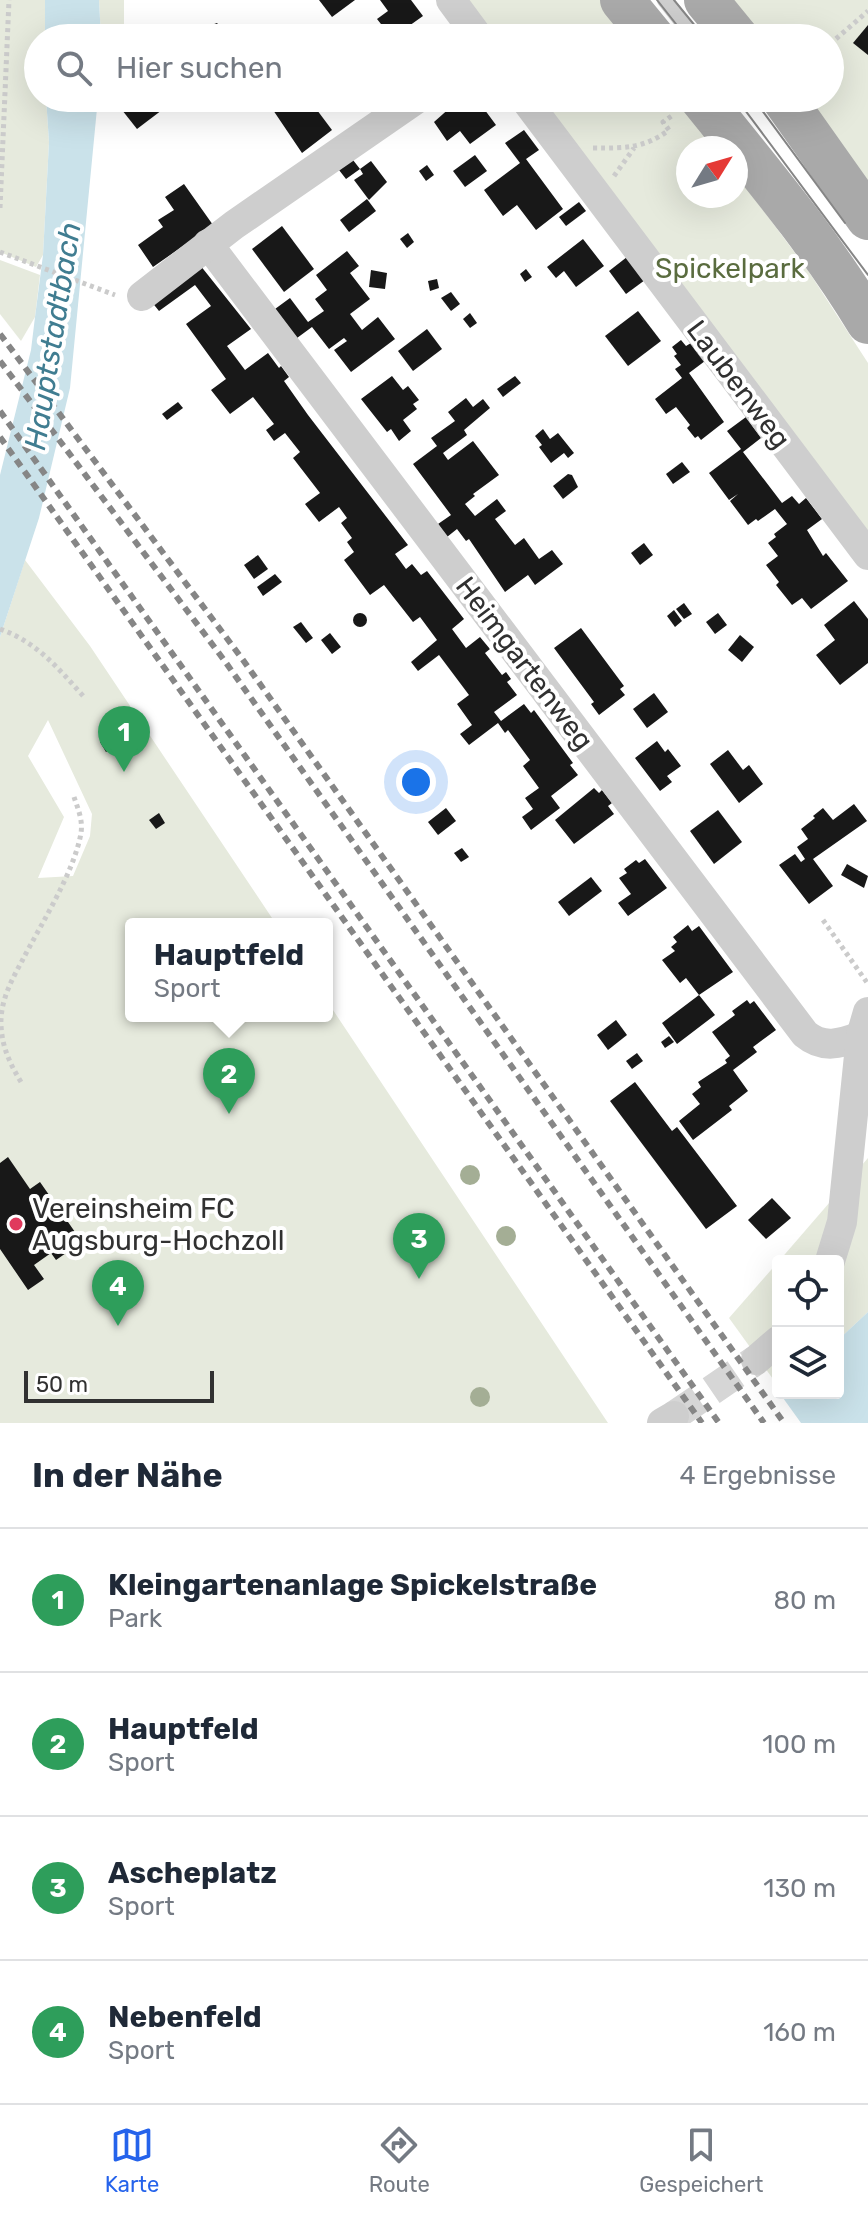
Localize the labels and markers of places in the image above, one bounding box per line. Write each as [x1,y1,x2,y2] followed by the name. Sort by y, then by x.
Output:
[98,706,150,772] pin: 1
[203,1048,255,1114] pin: 2
[32,1192,285,1257] place label: Vereinsheim FC Augsburg-Hochzoll
[393,1213,445,1279] pin: 3
[7,1215,25,1233] marker: Vereinsheim FC Augsburg-Hochzoll
[92,1260,144,1326] pin: 4

